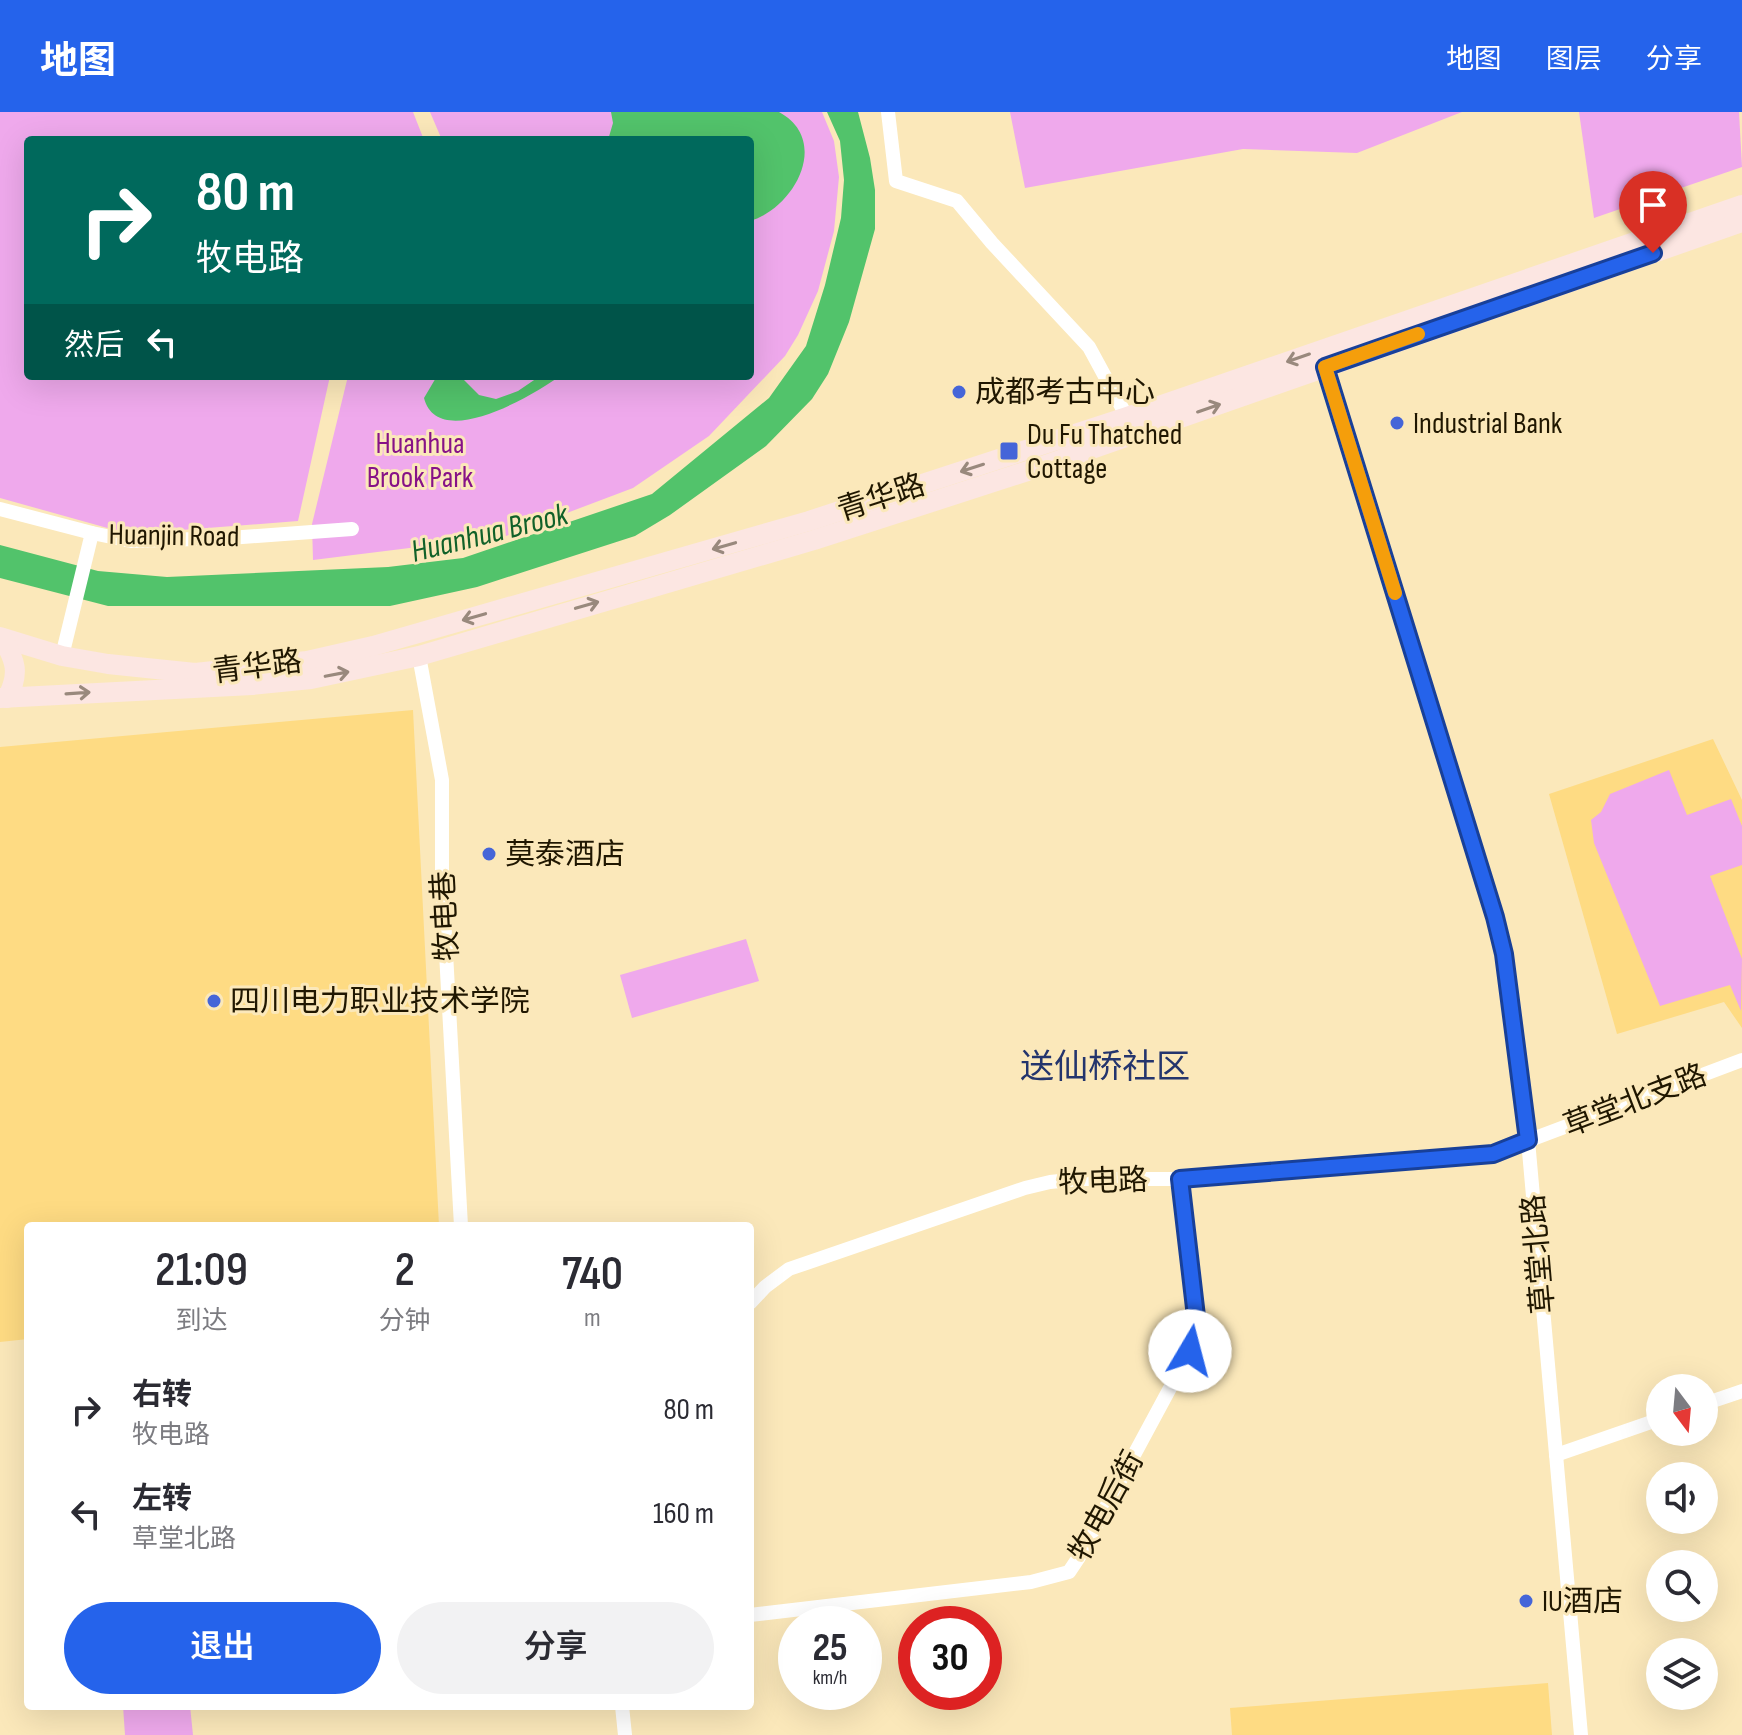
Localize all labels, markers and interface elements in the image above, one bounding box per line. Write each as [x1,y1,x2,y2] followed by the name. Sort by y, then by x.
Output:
[40,39,116,84] text: 地图
[1446,43,1502,76] text: 地图
[1546,43,1602,76] text: 图层
[1646,43,1702,76] text: 分享
[196,160,295,227] text: 80 m
[64,168,168,272] icon: right
[1619,171,1687,253] pin
[1631,183,1675,227] icon: arrive
[196,238,304,281] text: 牧电路
[140,320,184,364] icon: left
[64,328,124,364] text: 然后
[1286,352,1311,366] one-way arrow
[975,375,1155,411] place label: 成都考古中心
[950,383,968,401] marker: 成都考古中心
[1196,399,1221,414] one-way arrow
[1413,406,1563,442] place label: Industrial Bank
[1388,414,1406,432] marker: Industrial Bank
[1027,417,1182,487] place label: Du Fu Thatched Cottage
[367,426,474,496] park label: Huanhua Brook Park
[998,440,1020,462] marker: Du Fu Thatched Cottage
[959,461,985,476] one-way arrow
[833,467,930,529] street label: 青华路
[407,495,573,572] water label: Huanhua Brook
[108,517,240,555] street label: Huanjin Road
[711,539,737,554] one-way arrow
[574,597,600,612] one-way arrow
[461,610,487,625] one-way arrow
[210,644,304,690] street label: 青华路
[324,666,349,681] one-way arrow
[64,685,91,700] one-way arrow
[505,837,625,873] place label: 莫泰酒店
[480,845,498,863] marker: 莫泰酒店
[426,870,466,962] street label: 牧电巷
[230,984,530,1020] place label: 四川电力职业技术学院
[205,992,223,1010] marker: 四川电力职业技术学院
[1020,1047,1190,1088] district label: 送仙桥社区
[1559,1057,1712,1145] street label: 草堂北支路
[1057,1162,1149,1202] street label: 牧电路
[1516,1193,1562,1315] street label: 草堂北路
[155,1242,248,1299] text: 21:09
[395,1242,415,1299] text: 2
[562,1246,623,1303] text: 740
[584,1303,601,1334] text: m
[175,1306,227,1337] text: 到达
[379,1306,431,1337] text: 分钟
[1148,1309,1232,1393] position arrow
[1646,1374,1718,1446] north arrow
[1646,1374,1718,1710] map controls
[132,1377,192,1413] text: 右转
[64,1388,108,1432] icon: right
[663,1392,714,1428] text: 80 m
[132,1420,210,1451] text: 牧电路
[1062,1445,1152,1568] street label: 牧电后街
[1646,1462,1718,1534] button: sound
[132,1481,192,1517] text: 左转
[64,1492,108,1536] icon: left
[653,1496,714,1532] text: 160 m
[132,1524,236,1555] text: 草堂北路
[1646,1550,1718,1622] button: search
[1542,1584,1623,1620] place label: IU酒店
[1517,1592,1535,1610] marker: IU酒店
[64,1602,381,1694] button: 退出
[397,1602,714,1694] button: 分享
[898,1606,1002,1710] speed limit sign: 30
[812,1624,848,1672] text: 25
[1646,1638,1718,1710] button: layers
[813,1666,847,1690] text: km/h

